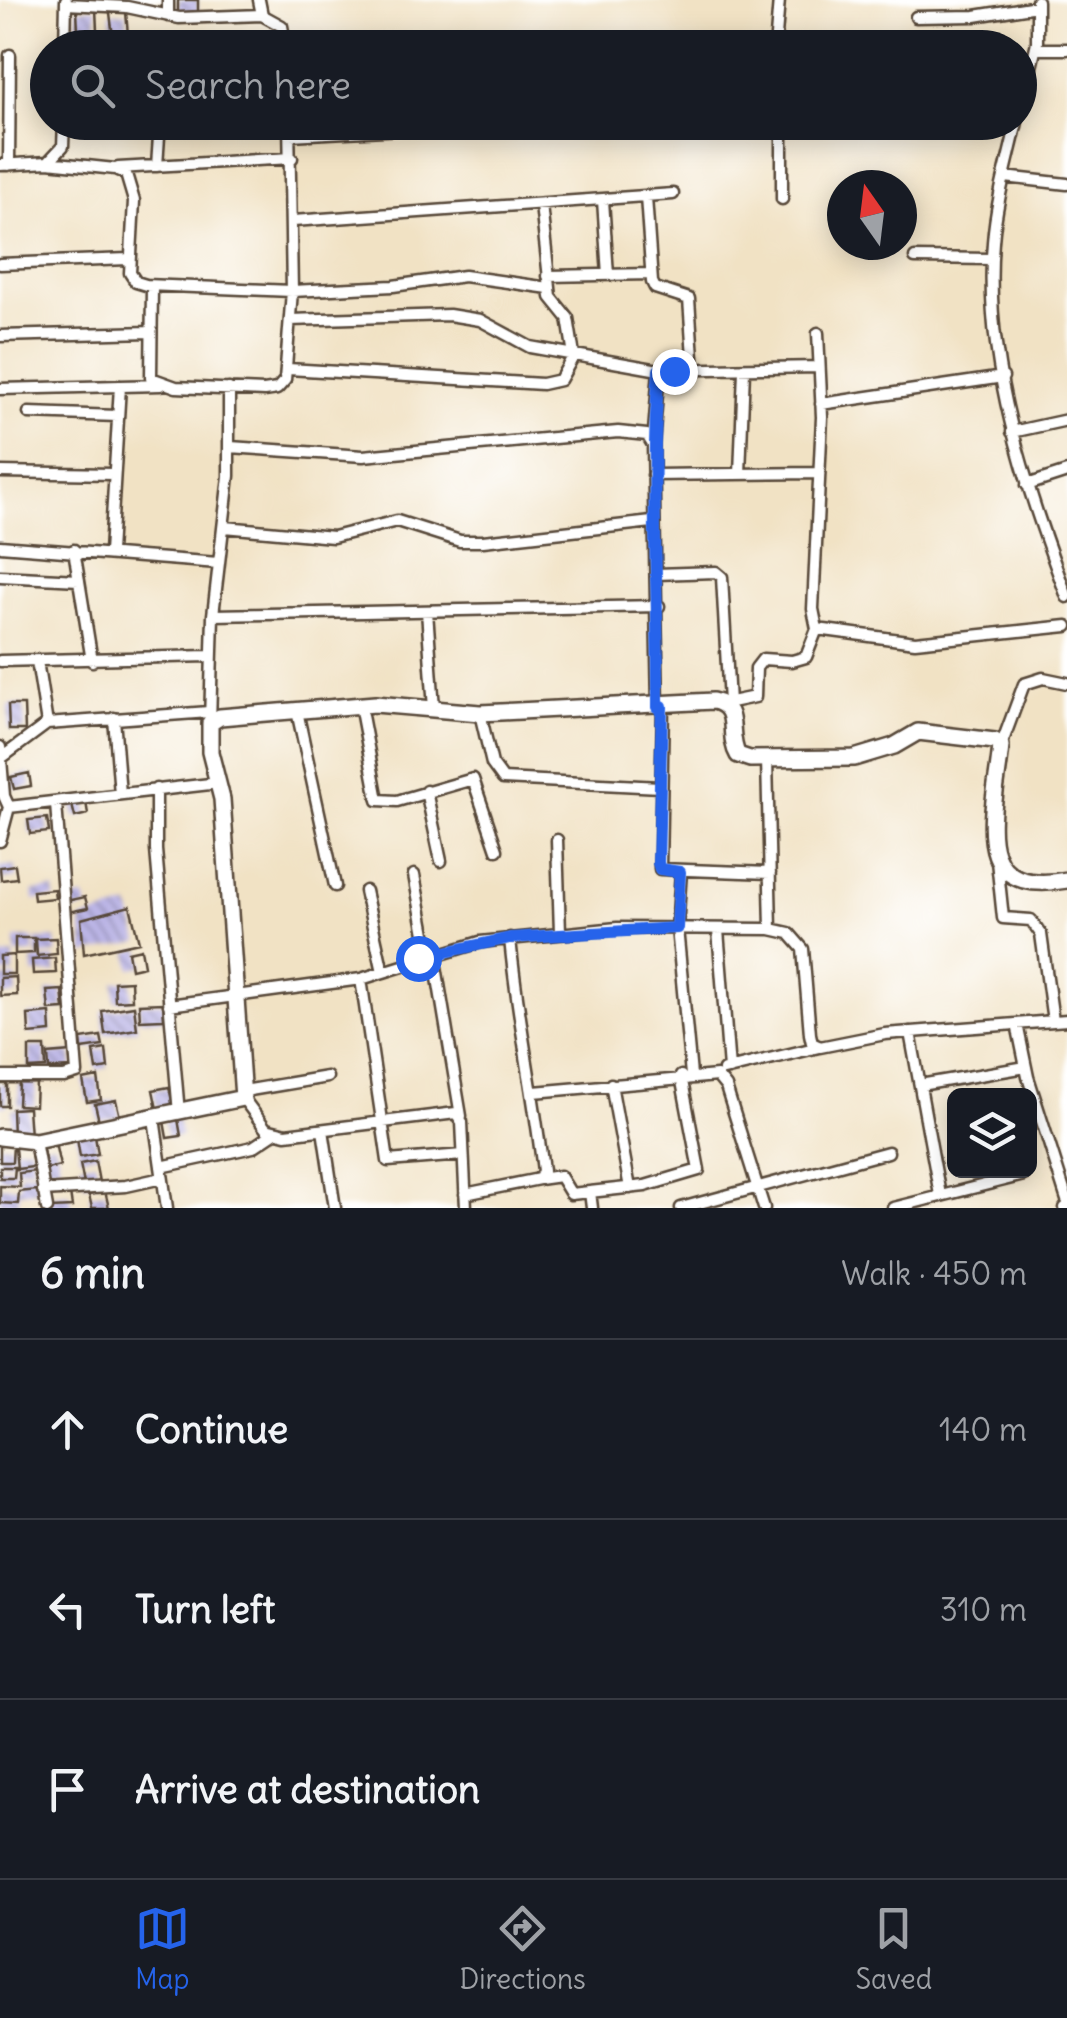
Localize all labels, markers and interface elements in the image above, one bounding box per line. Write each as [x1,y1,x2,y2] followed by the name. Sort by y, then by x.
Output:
[30,30,1037,140] search box
[65,58,120,113] icon: search
[145,62,351,109] text: Search here
[827,170,917,260] north arrow
[652,349,698,395] route end
[396,936,442,982] route start
[947,1088,1037,1178] map controls
[947,1088,1037,1178] button: layers
[40,1247,145,1299] text: 6 min
[841,1253,1027,1294] text: Walk · 450 m
[40,1402,95,1457] icon: ahead
[135,1406,288,1453] text: Continue
[939,1409,1027,1450] text: 140 m
[40,1582,95,1637] icon: left
[135,1586,275,1633] text: Turn left
[940,1589,1027,1630] text: 310 m
[40,1762,95,1817] icon: arrive
[135,1766,480,1813] text: Arrive at destination
[135,1901,190,1997] tab: Map
[459,1901,586,1997] tab: Directions
[855,1901,932,1997] tab: Saved

